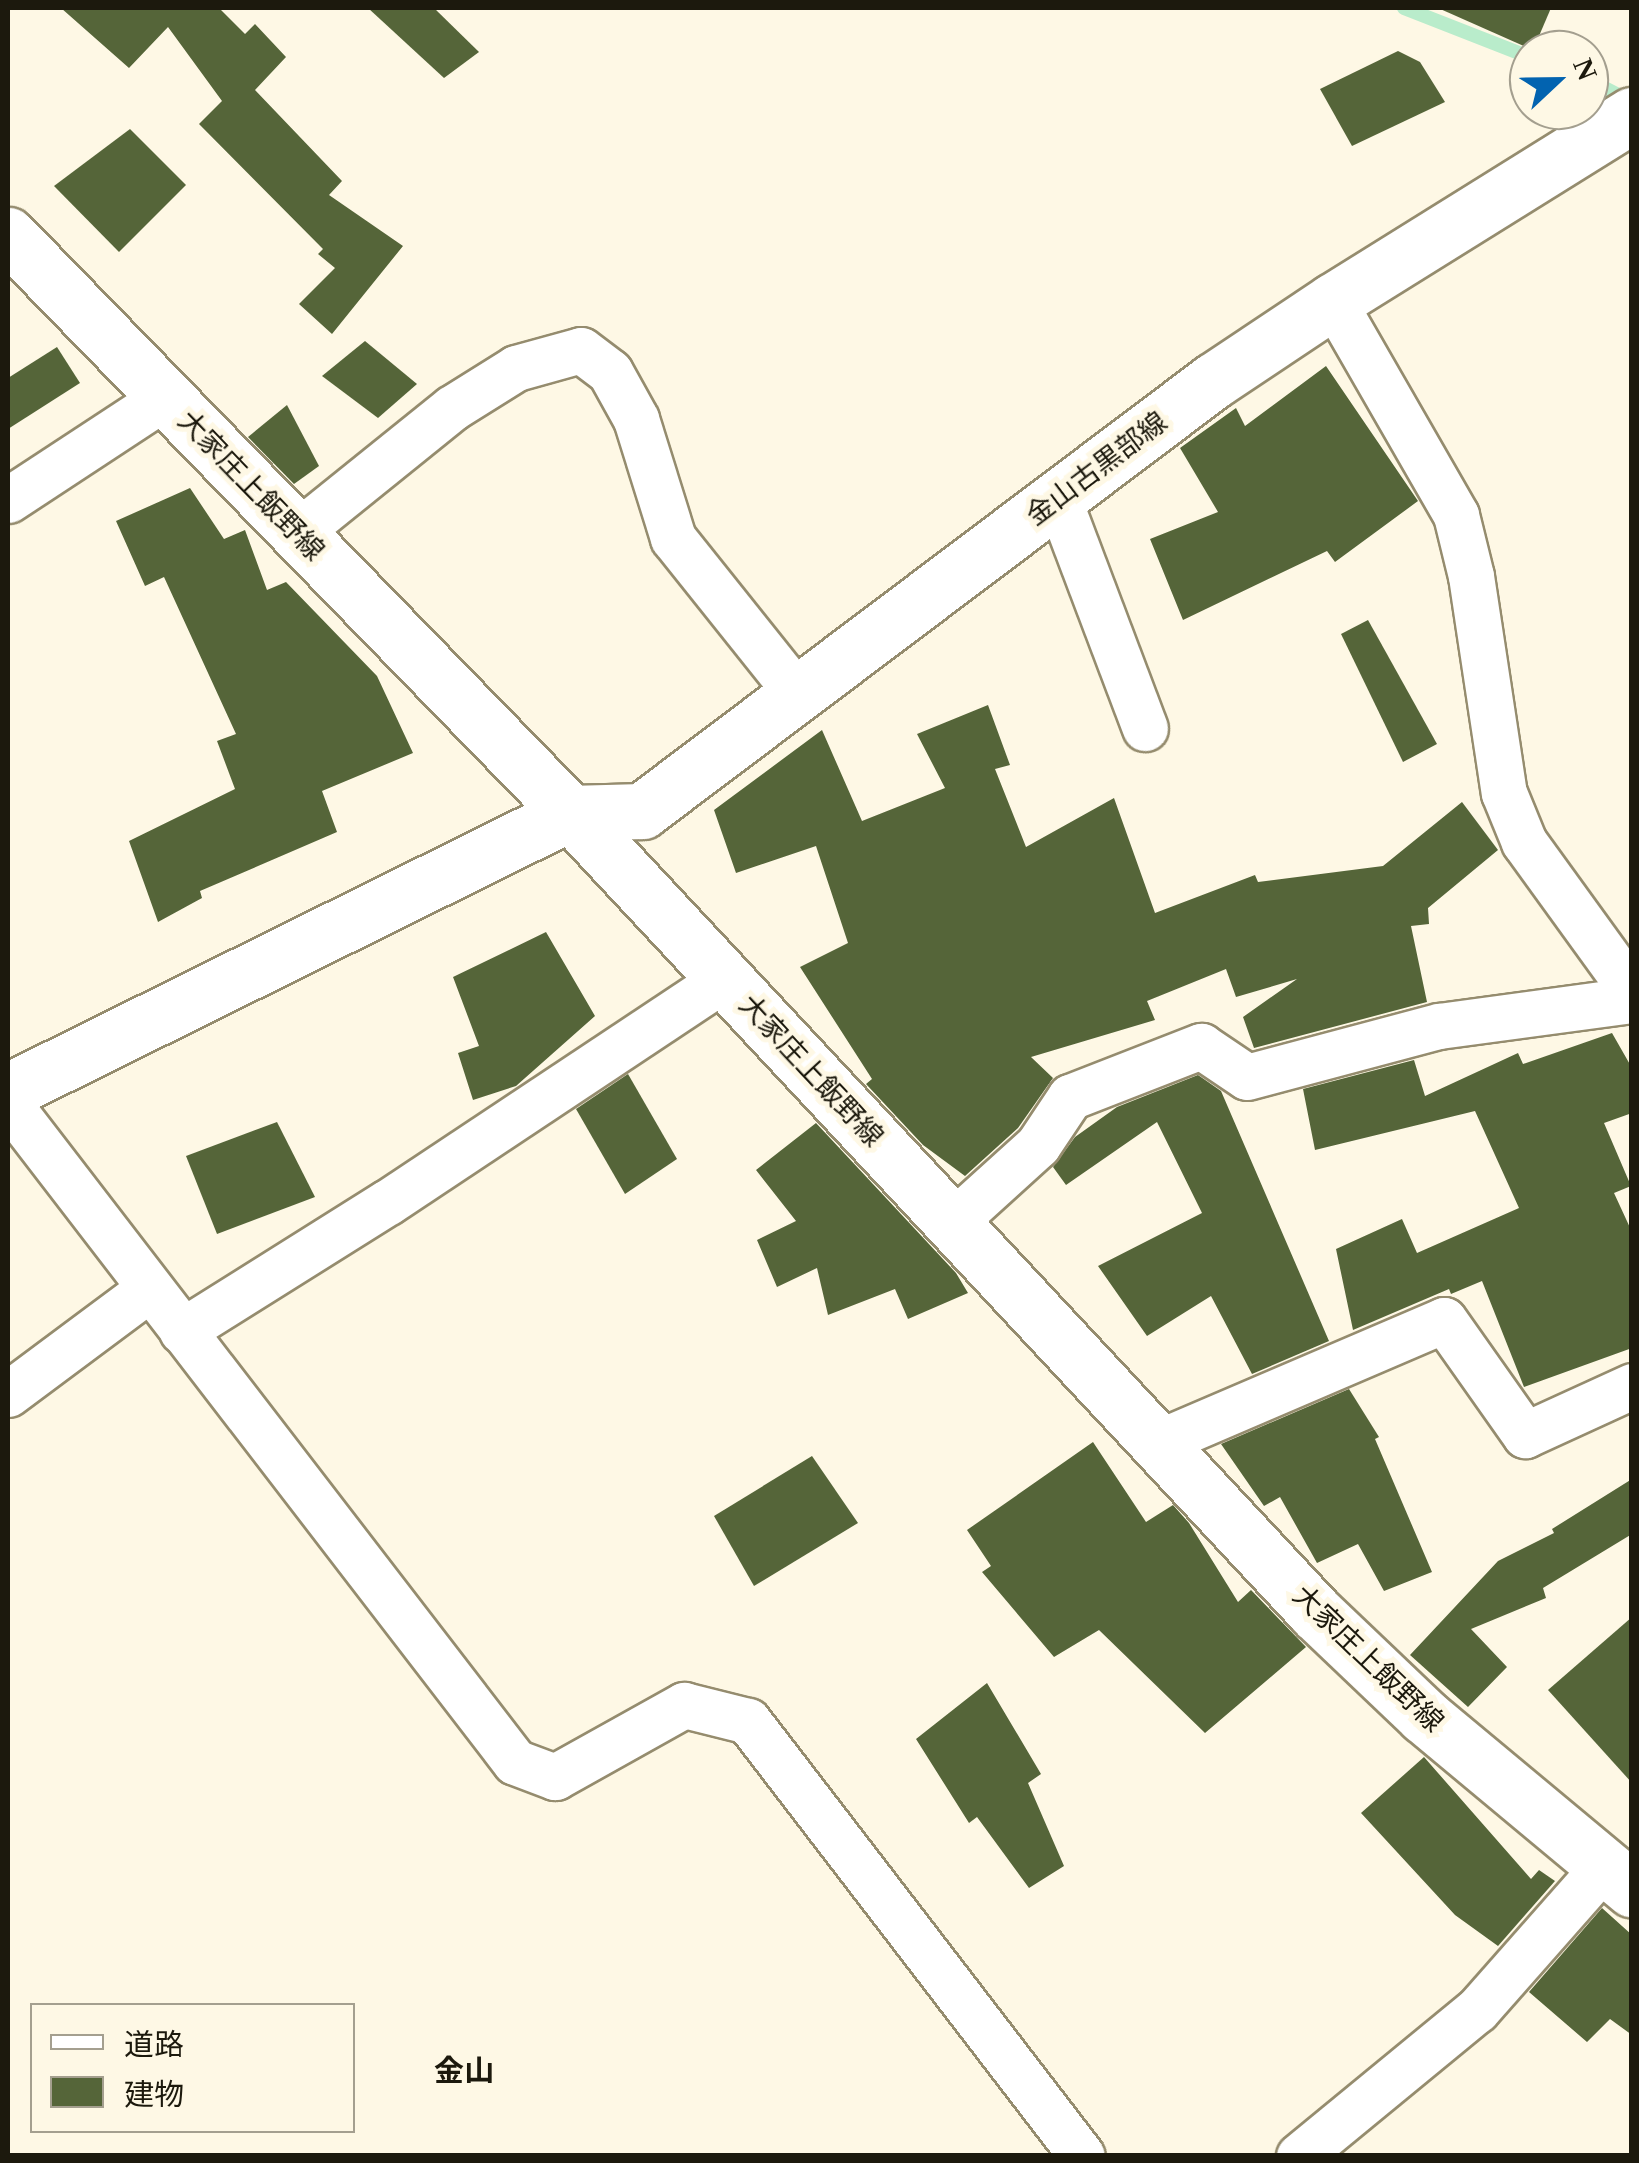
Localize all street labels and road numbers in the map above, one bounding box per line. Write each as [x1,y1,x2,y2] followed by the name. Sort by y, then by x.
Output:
[171,404,331,568] street label: 大家庄上飯野線
[1020,405,1174,533] street label: 金山古黒部線
[732,988,890,1154] street label: 大家庄上飯野線
[1286,1579,1450,1739] street label: 大家庄上飯野線

